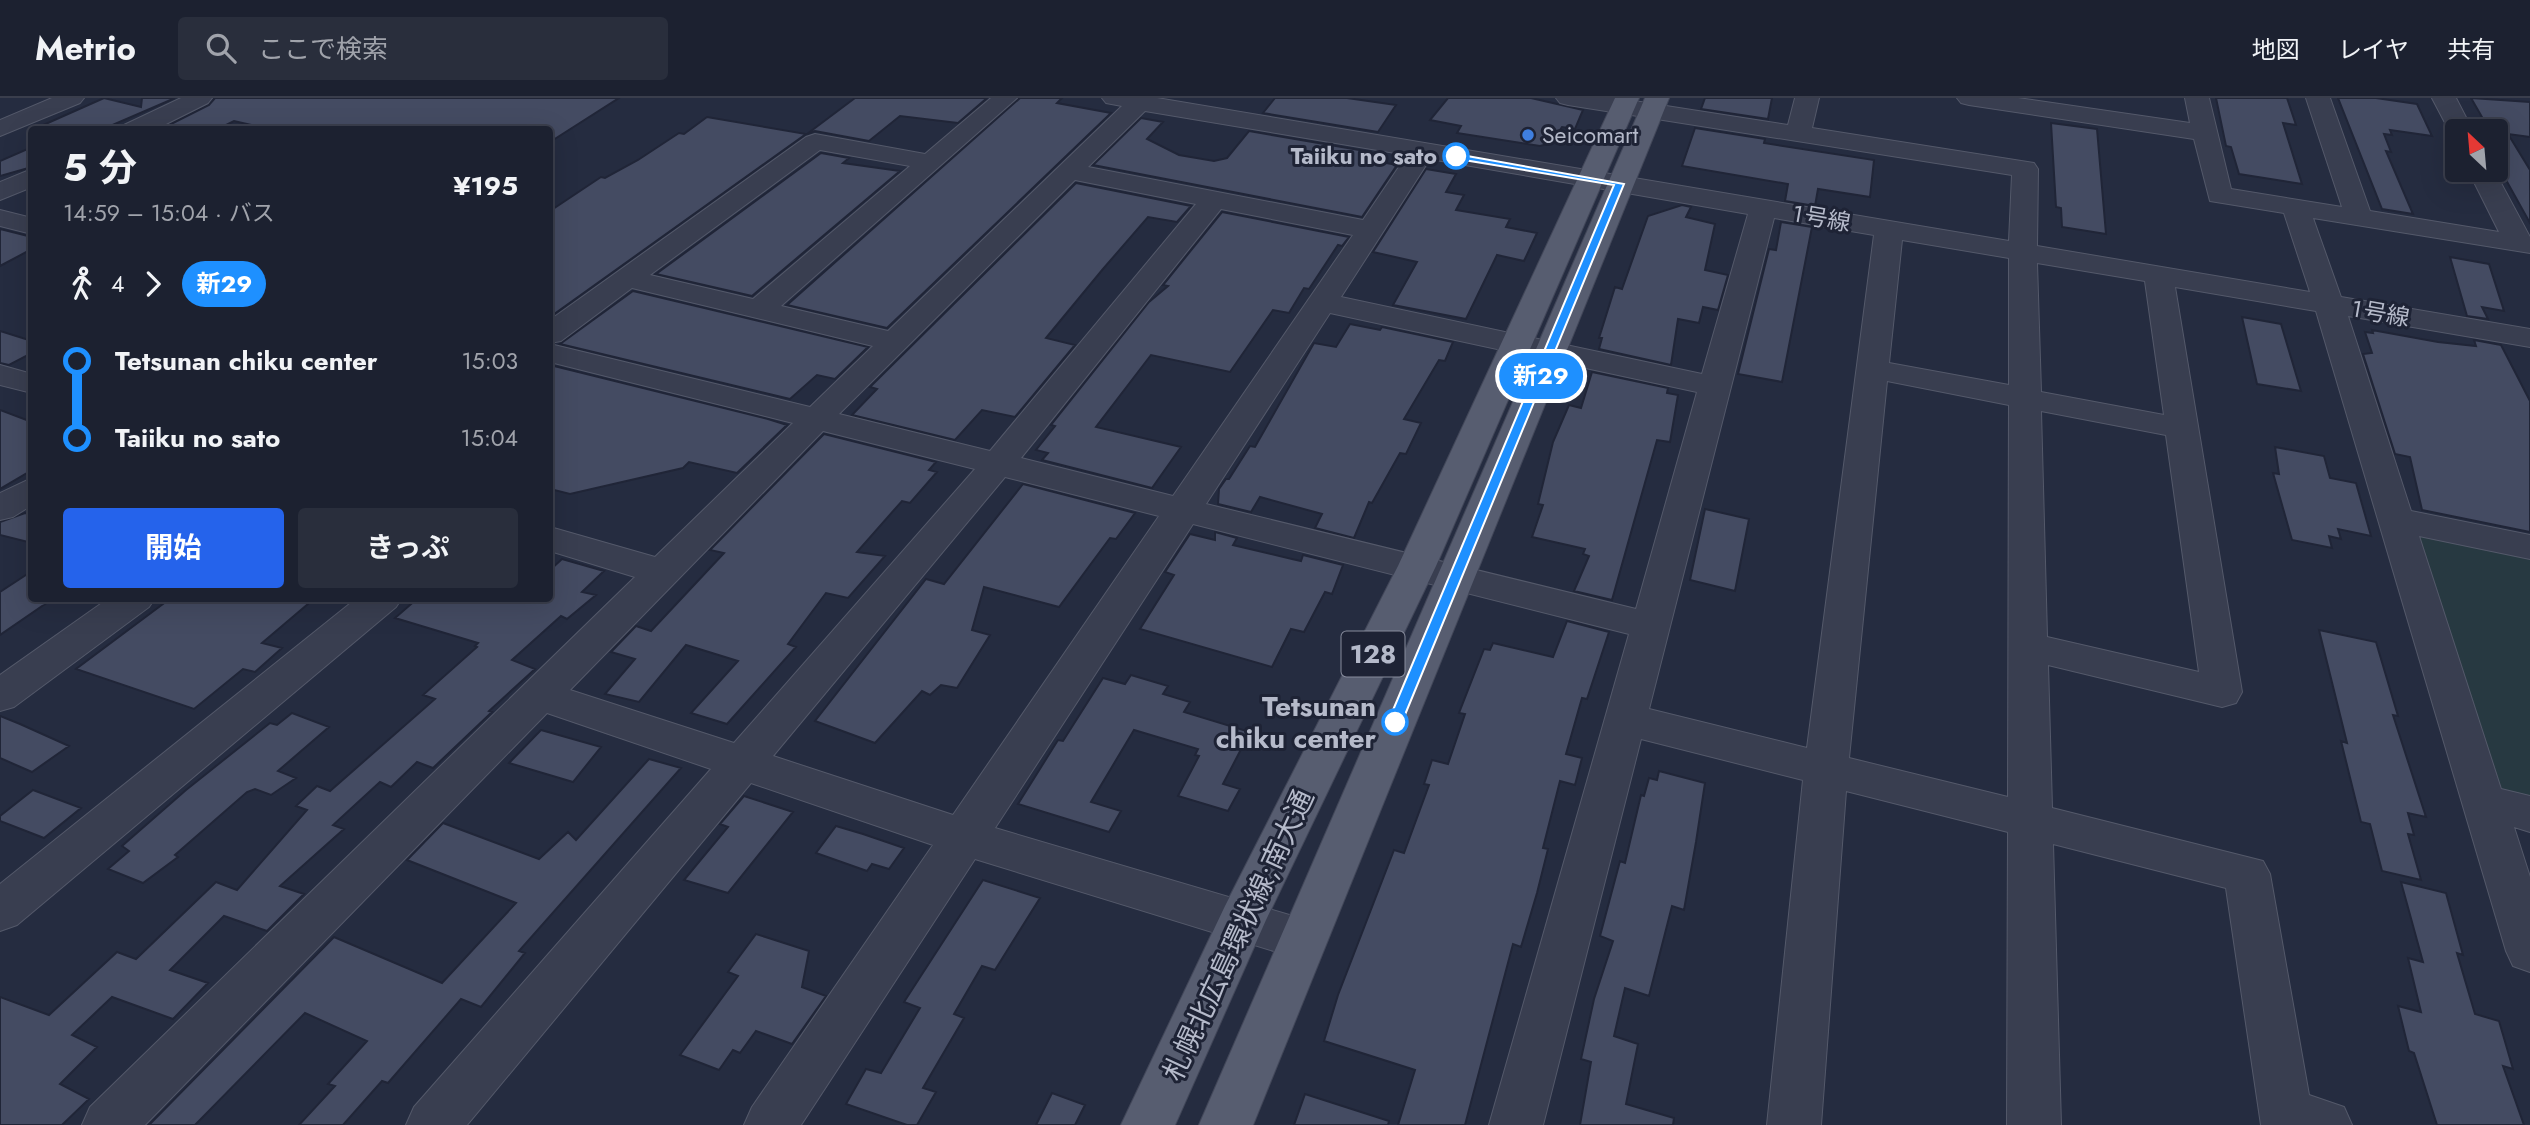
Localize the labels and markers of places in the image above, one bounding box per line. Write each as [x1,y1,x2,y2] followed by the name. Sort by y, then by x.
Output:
[1542,118,1639,152] place label: Seicomart
[1520,127,1536,143] marker: Seicomart
[1291,139,1437,173] place label: Taiiku no sato
[1443,143,1469,169] marker: Taiiku no sato
[1216,686,1376,759] place label: Tetsunan chiku center
[1382,709,1408,735] marker: Tetsunan chiku center

